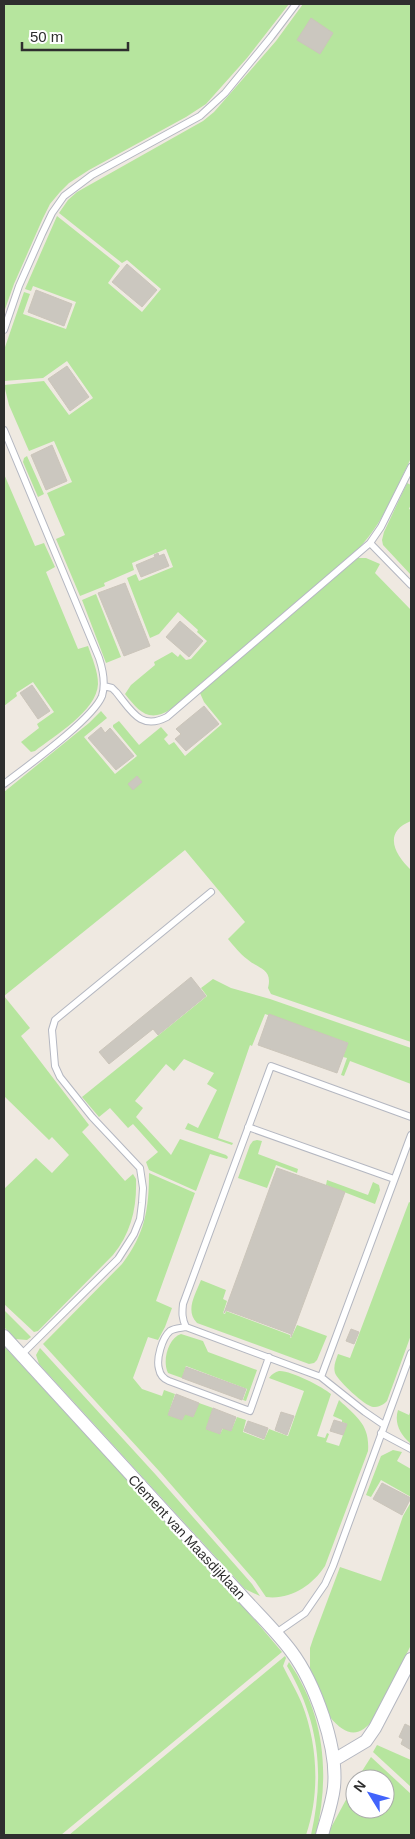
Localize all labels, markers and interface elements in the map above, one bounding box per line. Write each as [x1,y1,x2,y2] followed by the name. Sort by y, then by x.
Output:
[22,20,129,52] scale bar
[30,28,63,45] text: 50 m
[125,1471,249,1603] street label: Clement van Maasdijklaan
[345,1769,395,1819] north arrow
[350,1777,369,1795] text: N

